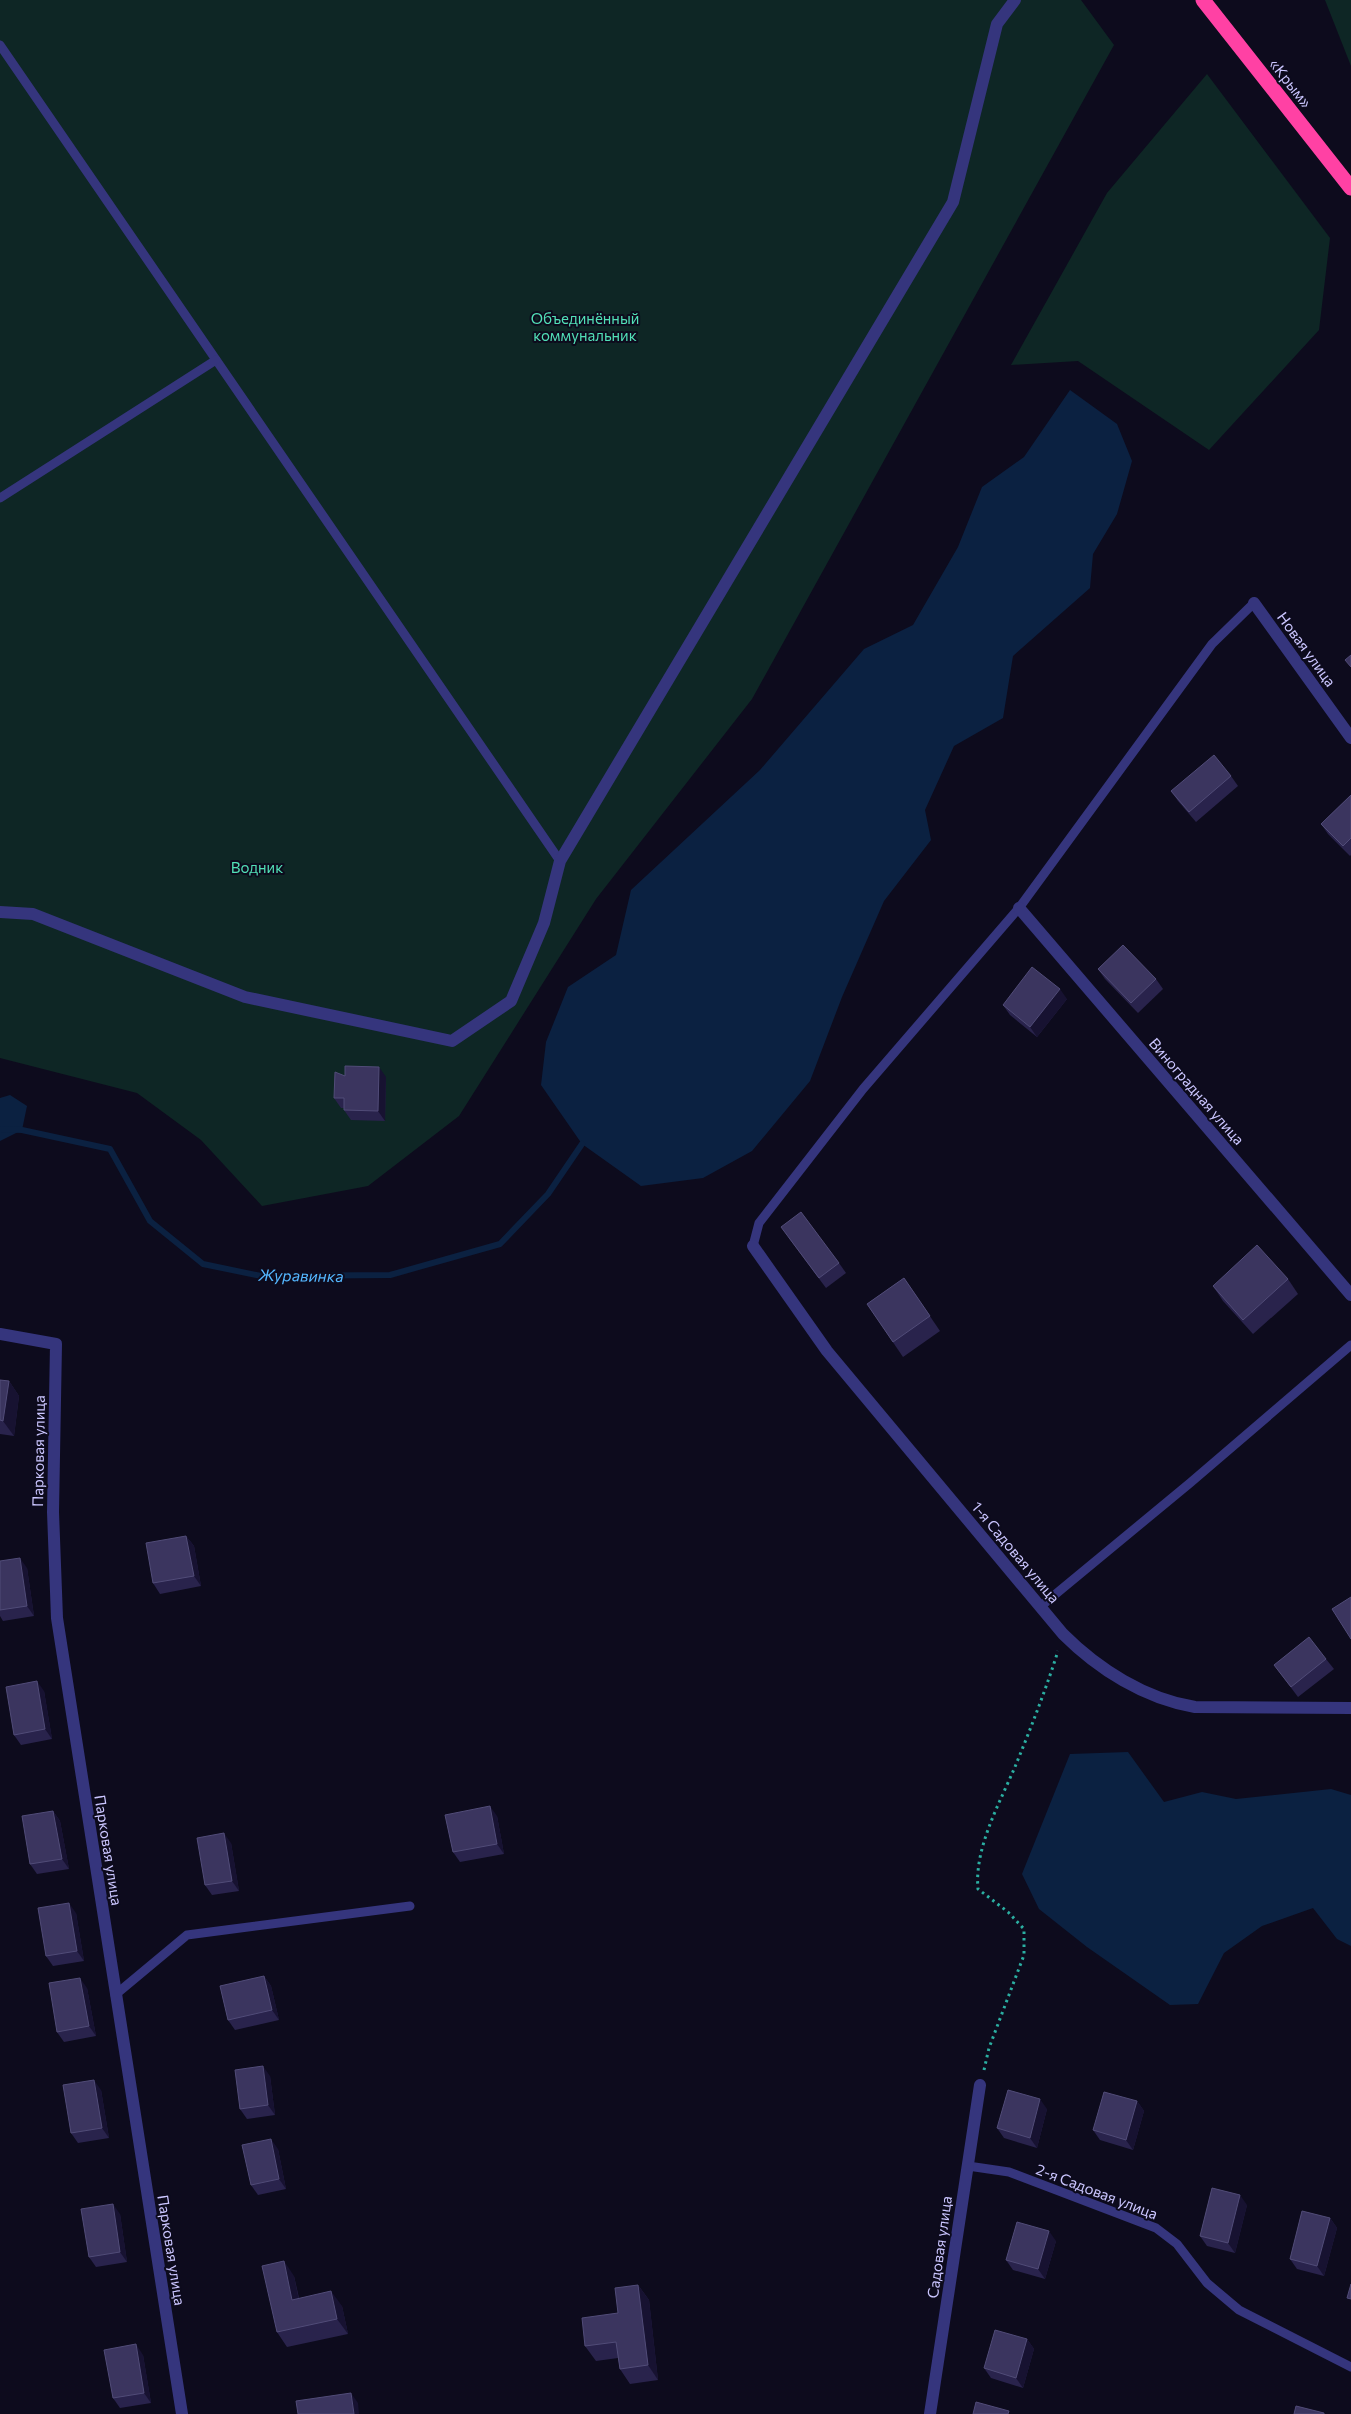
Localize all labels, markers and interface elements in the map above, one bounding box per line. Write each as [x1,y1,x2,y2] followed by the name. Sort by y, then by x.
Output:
[1266,55,1316,112] street label: «Крым»
[531,309,639,344] park label: Объединённый коммунальник
[1274,608,1340,690] street label: Новая улица
[231,858,283,876] park label: Водник
[1146,1034,1248,1148] street label: Виноградная улица
[257,1265,344,1285] water label: Журавинка
[28,1395,48,1507] street label: Парковая улица
[968,1498,1064,1606] street label: 1-я Садовая улица
[91,1793,127,1907] street label: Парковая улица
[1034,2160,1160,2222] street label: 2-я Садовая улица
[154,2193,190,2307] street label: Парковая улица
[923,2195,955,2299] street label: Садовая улица

